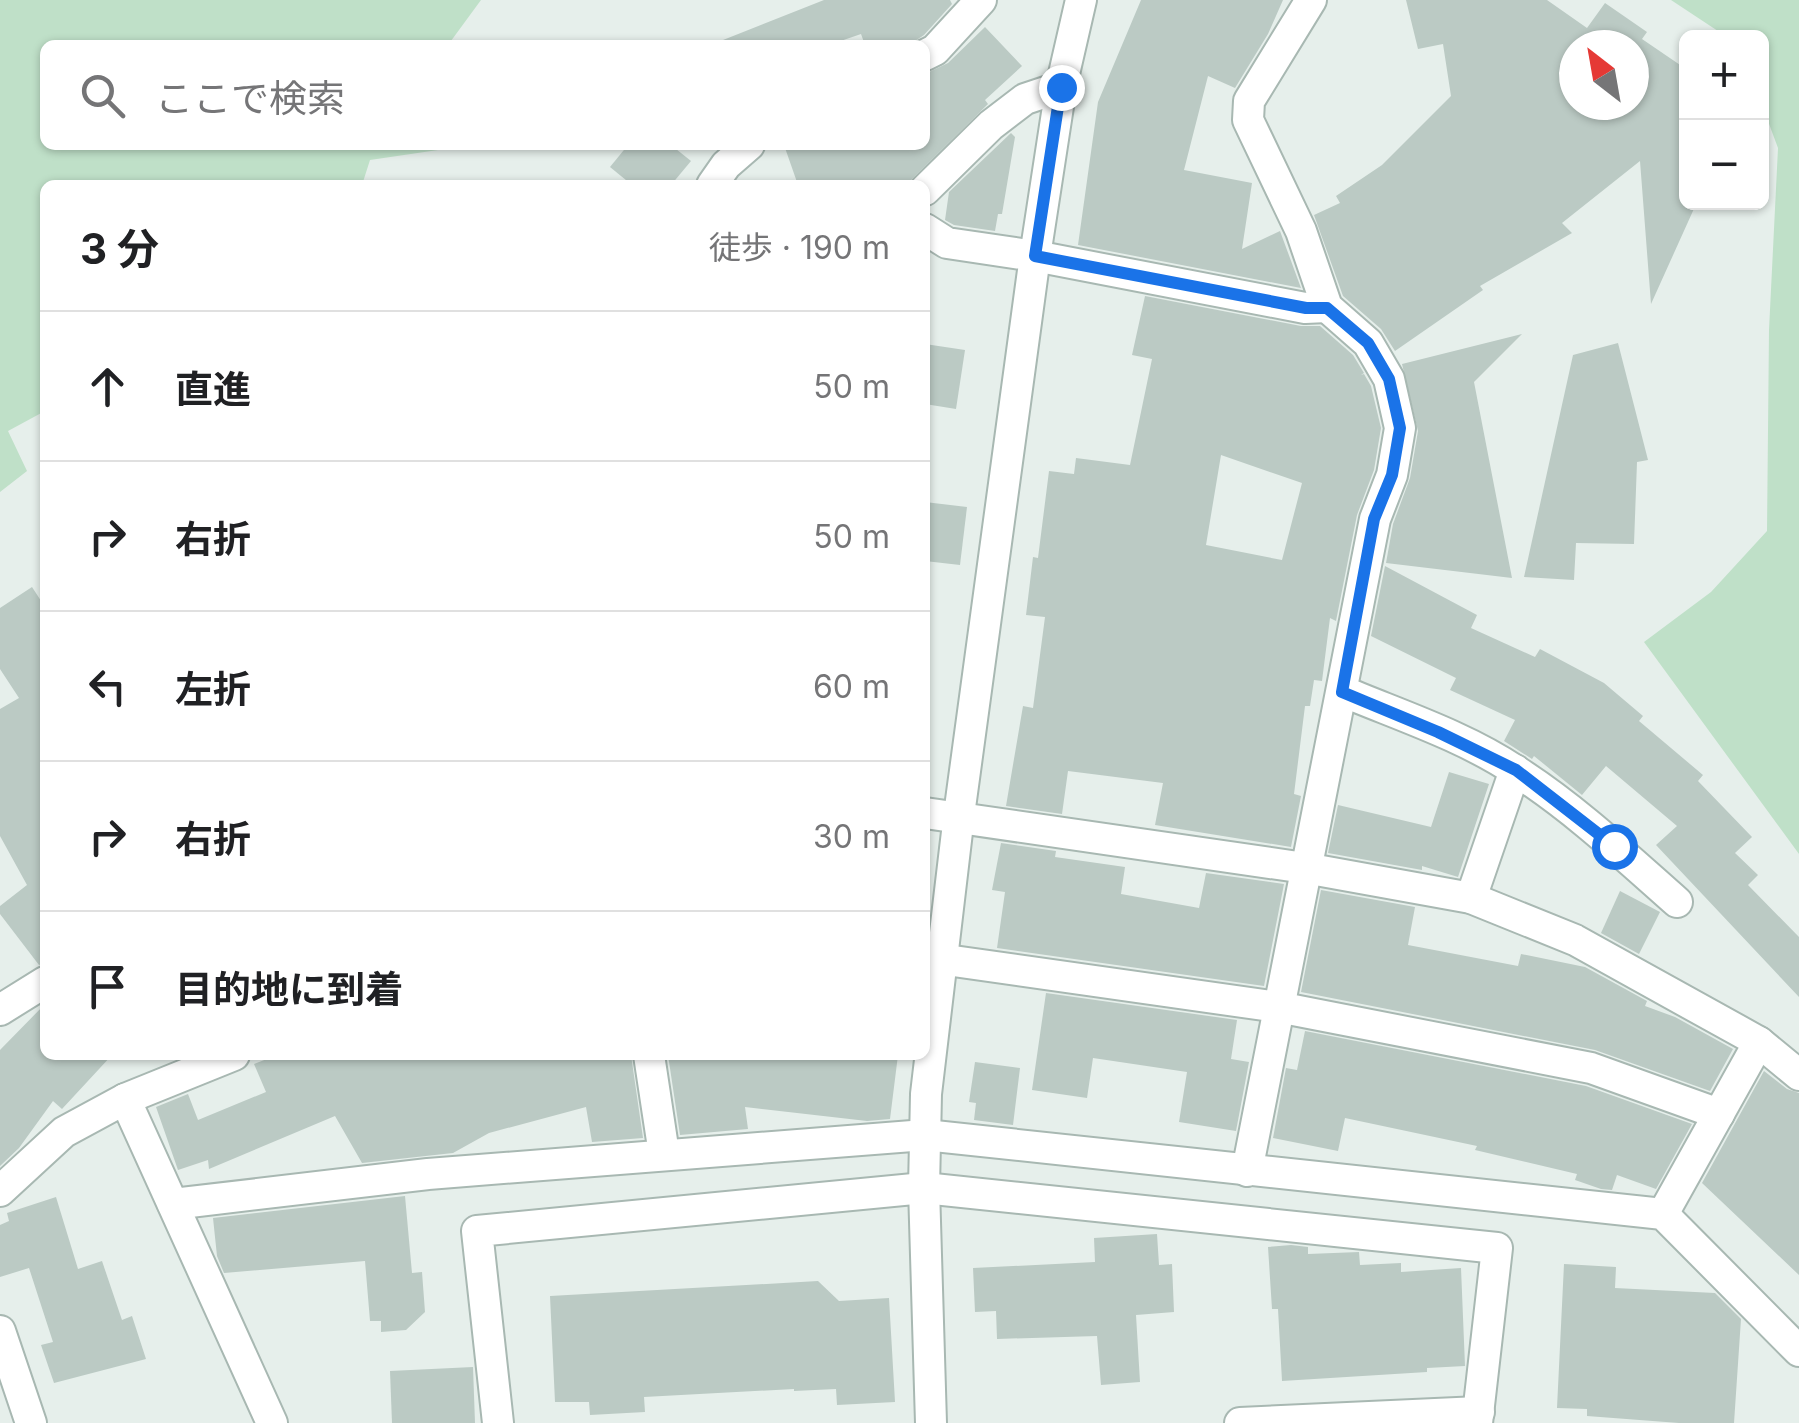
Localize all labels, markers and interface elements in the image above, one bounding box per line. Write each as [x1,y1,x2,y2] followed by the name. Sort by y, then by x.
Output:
[1559,30,1649,120] north arrow
[1679,30,1769,210] map controls
[1679,30,1769,120] button: +
[40,40,930,150] search box
[1039,65,1085,111] route end
[75,68,130,123] icon: search
[155,75,345,121] text: ここで検索
[1679,120,1769,210] button: −
[80,223,159,274] text: 3 分
[709,228,890,267] text: 徒歩 · 190 m
[80,359,135,414] icon: ahead
[175,366,251,412] text: 直進
[813,367,890,406] text: 50 m
[80,509,135,564] icon: right
[175,516,251,562] text: 右折
[813,517,890,556] text: 50 m
[80,659,135,714] icon: left
[175,666,251,712] text: 左折
[813,667,890,706] text: 60 m
[80,809,135,864] icon: right
[175,816,251,862] text: 右折
[813,817,890,856] text: 30 m
[1592,824,1638,870] route start
[80,959,135,1014] icon: arrive
[175,966,403,1012] text: 目的地に到着

